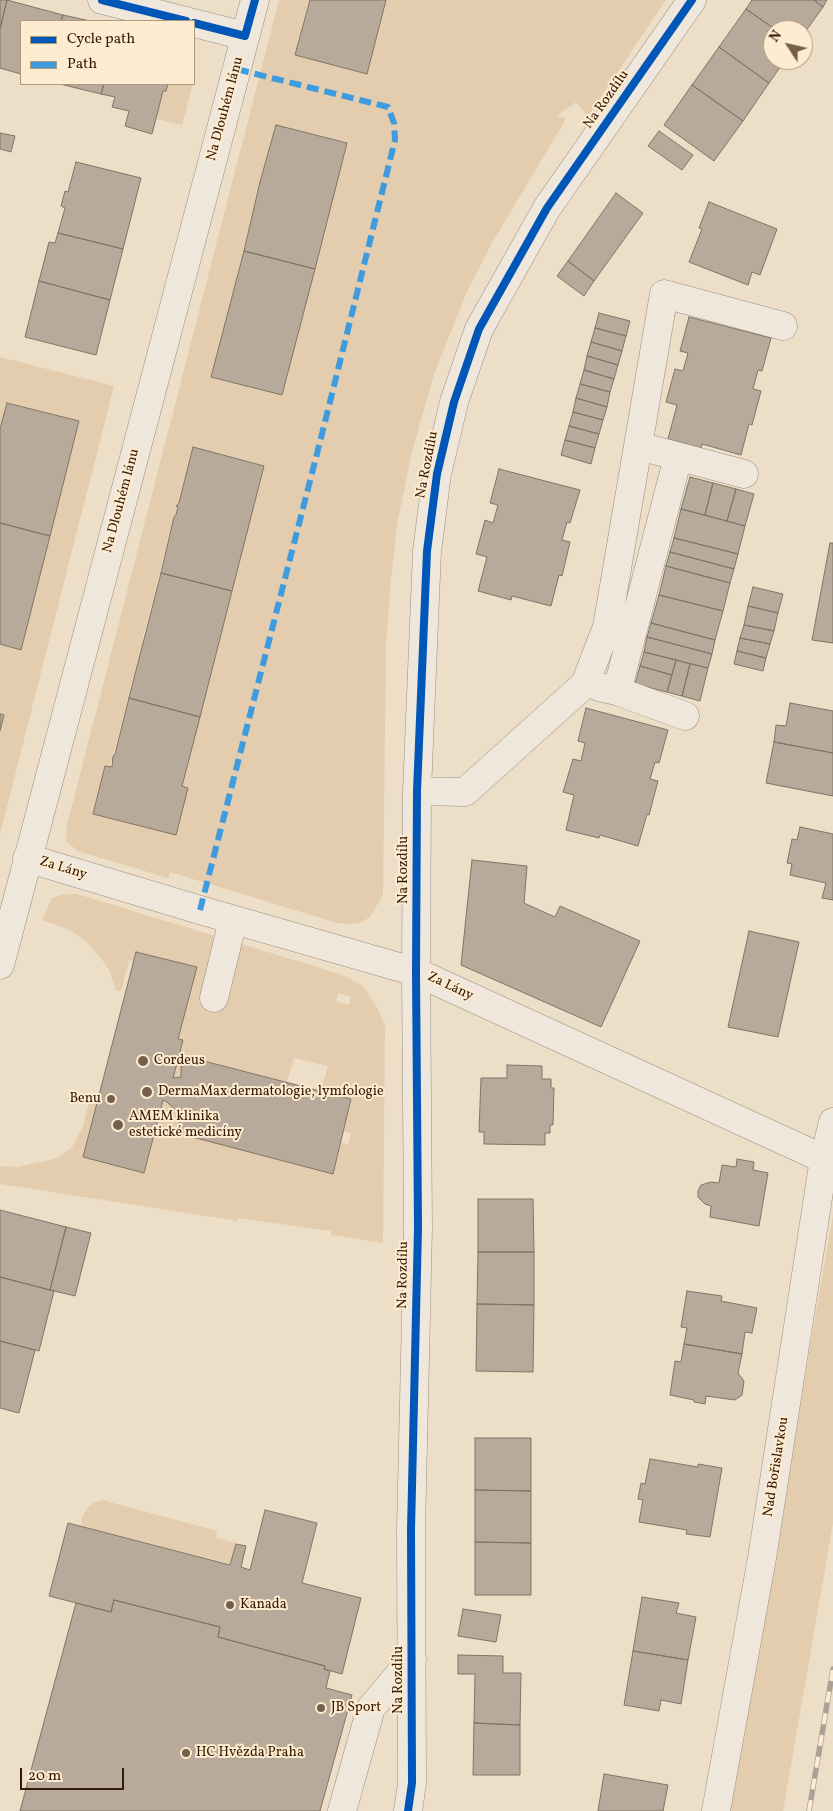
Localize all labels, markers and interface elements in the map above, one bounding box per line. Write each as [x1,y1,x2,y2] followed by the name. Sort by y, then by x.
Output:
[20,20,195,85] legend
[763,20,813,70] north arrow
[765,27,787,46] text: N
[67,29,135,50] text: Cycle path
[67,54,97,75] text: Path
[204,55,248,163] street label: Na Dlouhém lánu
[581,67,633,133] street label: Na Rozdílu
[413,430,443,500] street label: Na Rozdílu
[100,447,144,555] street label: Na Dlouhém lánu
[396,836,412,904] street label: Na Rozdílu
[37,854,89,884] street label: Za Lány
[424,969,476,1005] street label: Za Lány
[154,1053,205,1069] place label: Cordeus
[136,1054,150,1068] marker: Cordeus
[158,1084,384,1100] place label: DermaMax dermatologie, lymfologie
[140,1085,154,1099] marker: DermaMax dermatologie, lymfologie
[69,1091,101,1107] place label: Benu
[105,1093,117,1105] marker: Benu
[129,1109,242,1142] place label: AMEM klinika estetické medicíny
[111,1118,125,1132] marker: AMEM klinika estetické medicíny
[395,1241,413,1309] street label: Na Rozdílu
[761,1416,793,1518] street label: Nad Bořislavkou
[240,1597,287,1613] place label: Kanada
[224,1599,236,1611] marker: Kanada
[391,1646,407,1714] street label: Na Rozdílu
[331,1700,381,1716] place label: JB Sport
[315,1702,327,1714] marker: JB Sport
[196,1745,304,1761] place label: HC Hvězda Praha
[180,1747,192,1759] marker: HC Hvězda Praha
[22,1758,126,1790] scale bar
[28,1766,61,1787] text: 20 m

